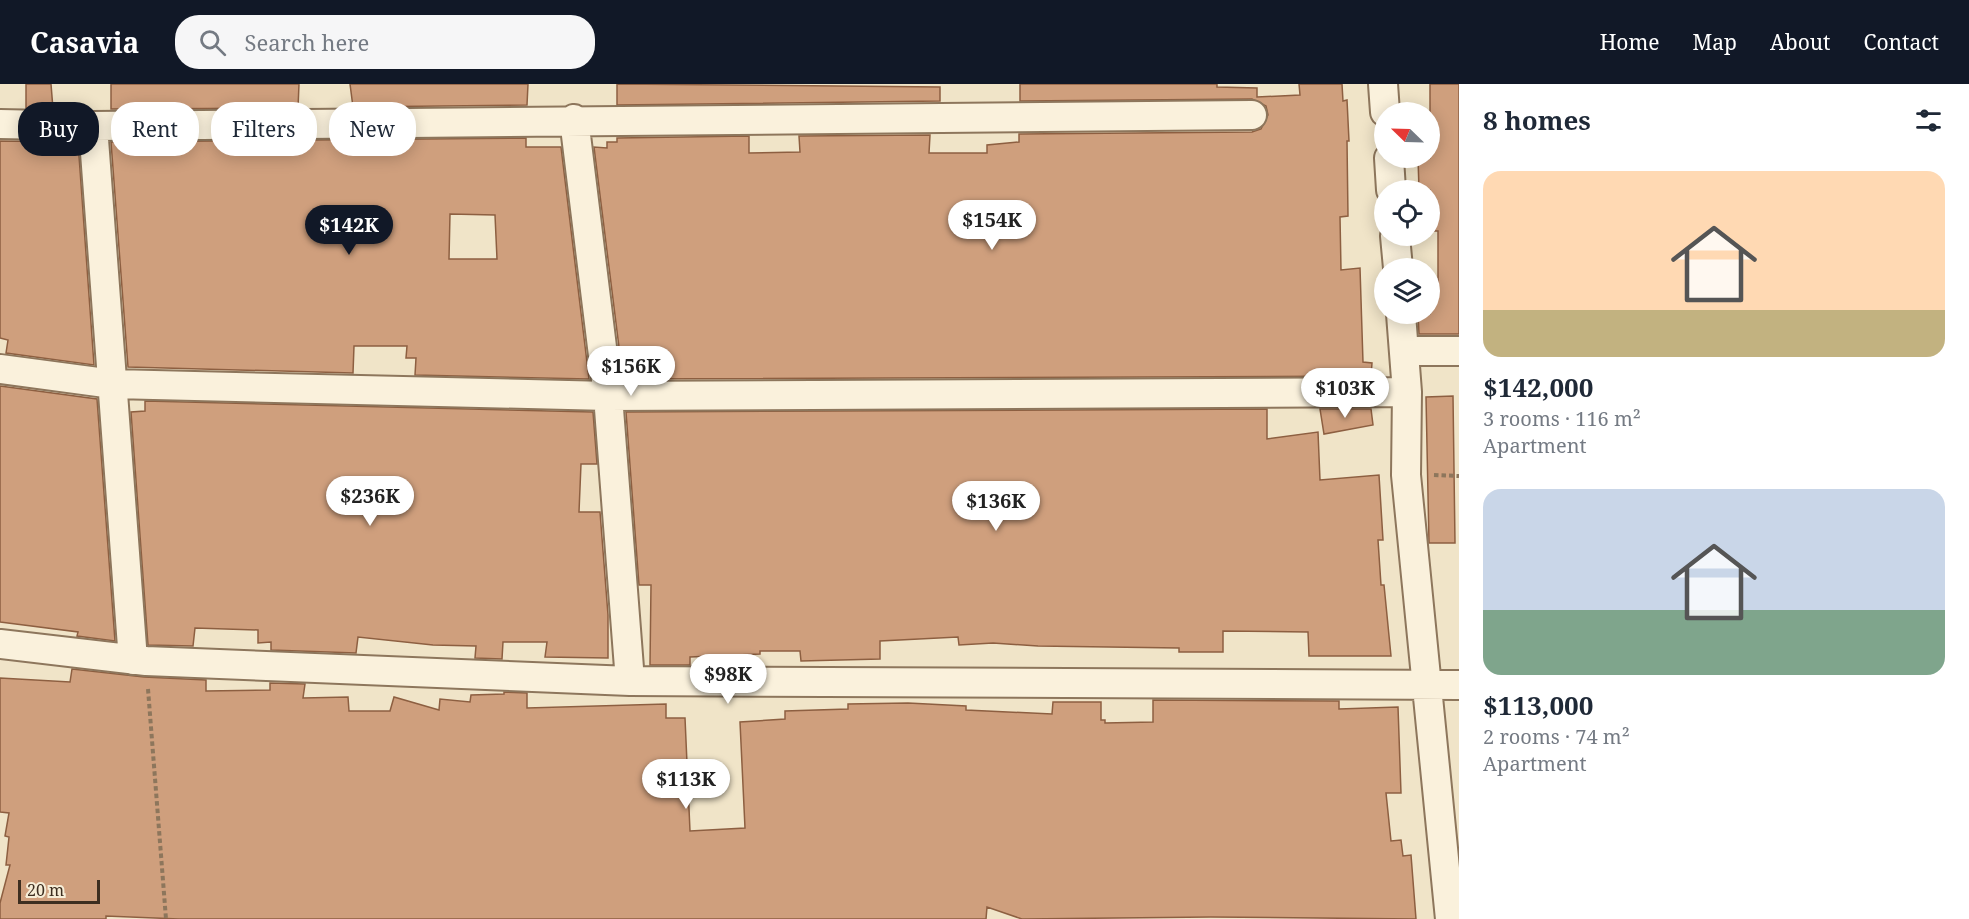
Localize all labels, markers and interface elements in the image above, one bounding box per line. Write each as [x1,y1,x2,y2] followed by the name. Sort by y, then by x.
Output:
[175,15,595,69] search box
[30,23,139,61] text: Casavia
[196,26,229,59] icon: search
[244,27,369,57] text: Search here
[1600,28,1660,56] text: Home
[1693,28,1737,56] text: Map
[1770,28,1831,56] text: About
[1864,28,1939,56] text: Contact
[18,102,99,156] chip: Buy
[111,102,199,156] chip: Rent
[211,102,317,156] chip: Filters
[329,102,416,156] chip: New
[1374,102,1440,168] north arrow
[1374,102,1440,324] map controls
[1483,102,1591,138] text: 8 homes
[1912,104,1945,137] icon: filters
[1374,180,1440,246] button: locate
[950,200,1034,251] pin: $154K
[307,205,391,256] pin: $142K
[962,206,1022,233] text: $154K
[1660,210,1768,318] icon: home
[319,211,379,238] text: $142K
[1374,258,1440,324] button: layers
[589,346,673,397] pin: $156K
[601,352,661,379] text: $156K
[1303,368,1387,419] pin: $103K
[1483,369,1593,405] text: $142,000
[1315,374,1375,401] text: $103K
[1483,405,1641,432] text: 3 rooms · 116 m²
[1483,432,1587,459] text: Apartment
[328,476,412,527] pin: $236K
[954,481,1038,532] pin: $136K
[340,482,400,509] text: $236K
[966,487,1026,514] text: $136K
[1660,528,1768,636] icon: home
[692,654,764,705] pin: $98K
[704,660,752,687] text: $98K
[1483,687,1593,723] text: $113,000
[1483,723,1630,750] text: 2 rooms · 74 m²
[1483,750,1587,777] text: Apartment
[644,759,728,810] pin: $113K
[656,765,716,792] text: $113K
[18,877,100,904] scale bar
[27,879,64,901] text: 20 m

